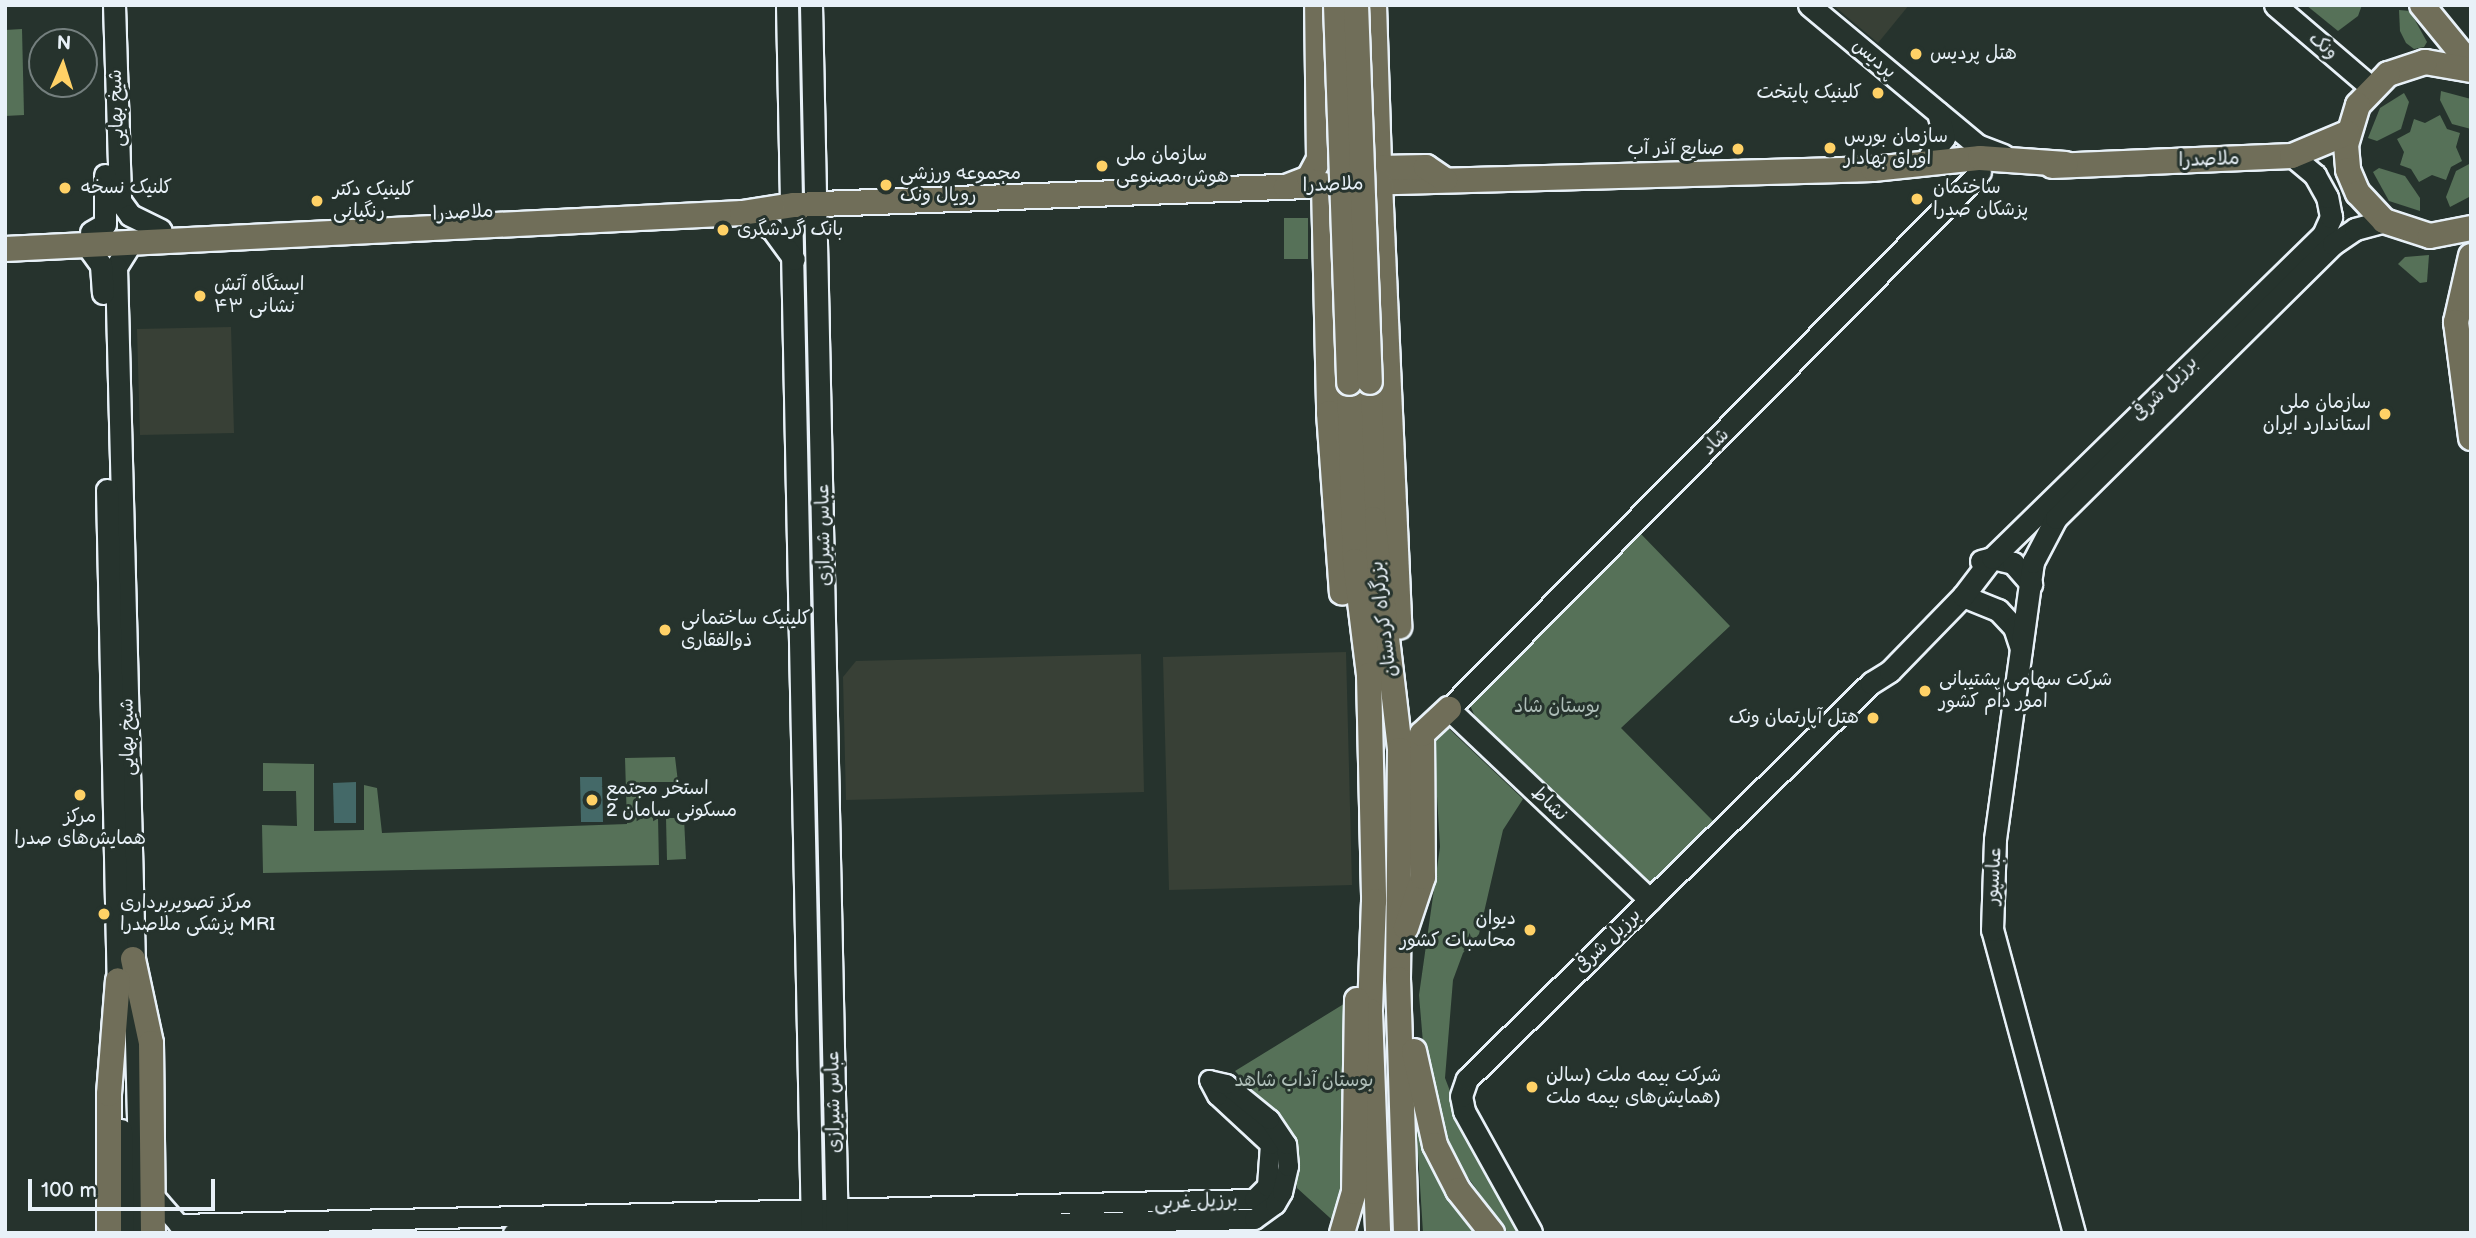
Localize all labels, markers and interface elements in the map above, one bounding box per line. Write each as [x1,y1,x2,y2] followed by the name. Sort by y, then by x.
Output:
[2304,27,2342,65] street label: ونک
[28,28,98,98] north arrow
[56,32,72,55] text: N
[1847,34,1901,84] street label: پردیس
[1930,43,2017,65] place label: هتل پردیس
[1908,46,1924,62] marker: هتل پردیس
[104,69,130,147] street label: شیخ بهایی
[1756,82,1862,104] place label: کلینیک پایتخت
[1868,83,1888,103] marker: کلینیک پایتخت
[1844,126,1948,170] place label: سازمان بورس اوراق بهادار
[1627,138,1724,160] place label: صنایع آذر آب
[1822,140,1838,156] marker: سازمان بورس اوراق بهادار
[1730,141,1746,157] marker: صنایع آذر آب
[1116,144,1229,188] place label: سازمان ملی هوش مصنوعی
[2178,148,2240,172] street label: ملاصدرا
[1094,158,1110,174] marker: سازمان ملی هوش مصنوعی
[900,163,1021,207] place label: مجموعه ورزشی رویال ونک
[1302,173,1364,197] street label: ملاصدرا
[81,177,172,199] place label: کلنیک نسخه
[878,177,894,193] marker: مجموعه ورزشی رویال ونک
[1933,177,2028,221] place label: ساختمان پزشکان صدرا
[55,178,75,198] marker: کلنیک نسخه
[333,179,414,223] place label: کلینیک دکتر رنگیانی
[1907,189,1927,209] marker: ساختمان پزشکان صدرا
[307,191,327,211] marker: کلینیک دکتر رنگیانی
[432,200,494,226] street label: ملاصدرا
[737,219,843,241] place label: بانک گردشگری
[715,222,731,238] marker: بانک گردشگری
[214,274,304,318] place label: ایستگاه آتش نشانی ۴۳
[192,288,208,304] marker: ایستگاه آتش نشانی ۴۳
[2127,351,2203,427] street label: برزیل شرقی
[2263,392,2371,436] place label: سازمان ملی استاندارد ایران
[2377,406,2393,422] marker: سازمان ملی استاندارد ایران
[1698,424,1734,460] street label: شاد
[812,484,836,586] street label: عباس شیرازی
[1366,560,1402,678] street label: بزرگراه کردستان
[681,608,810,652] place label: کلینیک ساختمانی ذوالفقاری
[655,620,675,640] marker: کلینیک ساختمانی ذوالفقاری
[1939,669,2112,713] place label: شركت سهامى پشتيبانى امور دام كشور
[1917,683,1933,699] marker: شركت سهامى پشتيبانى امور دام كشور
[1514,696,1600,718] park label: بوستان شاد
[116,698,140,776] street label: شیخ بهایی
[1729,707,1859,729] place label: هتل آپارتمان ونک
[1865,710,1881,726] marker: هتل آپارتمان ونک
[606,778,737,822] place label: استخر مجتمع مسکونی سامان 2
[1526,782,1572,826] street label: نشاط
[72,787,88,803] marker: مرکز همایش‌های صدرا
[584,792,600,808] marker: استخر مجتمع مسکونی سامان 2
[14,806,146,850] place label: مرکز همایش‌های صدرا
[1981,847,2007,905] street label: عباسپور
[120,892,275,936] place label: مرکز تصویربرداری پزشکی ملاصدرا MRI
[94,904,114,924] marker: مرکز تصویربرداری پزشکی ملاصدرا MRI
[1570,904,1646,978] street label: برزیل شرقی
[1400,908,1516,952] place label: دیوان محاسبات کشور
[1522,922,1538,938] marker: دیوان محاسبات کشور
[822,1051,846,1153] street label: عباس شیرازی
[1546,1065,1721,1109] place label: شرکت بیمه ملت (سالن همایش‌های بیمه ملت)
[1234,1070,1374,1092] park label: بوستان آداب شاهد
[1524,1079,1540,1095] marker: شرکت بیمه ملت (سالن همایش‌های بیمه ملت)
[32,1164,219,1208] scale bar
[41,1178,97,1203] text: 100 m
[1154,1189,1238,1215] street label: برزیل غربی

